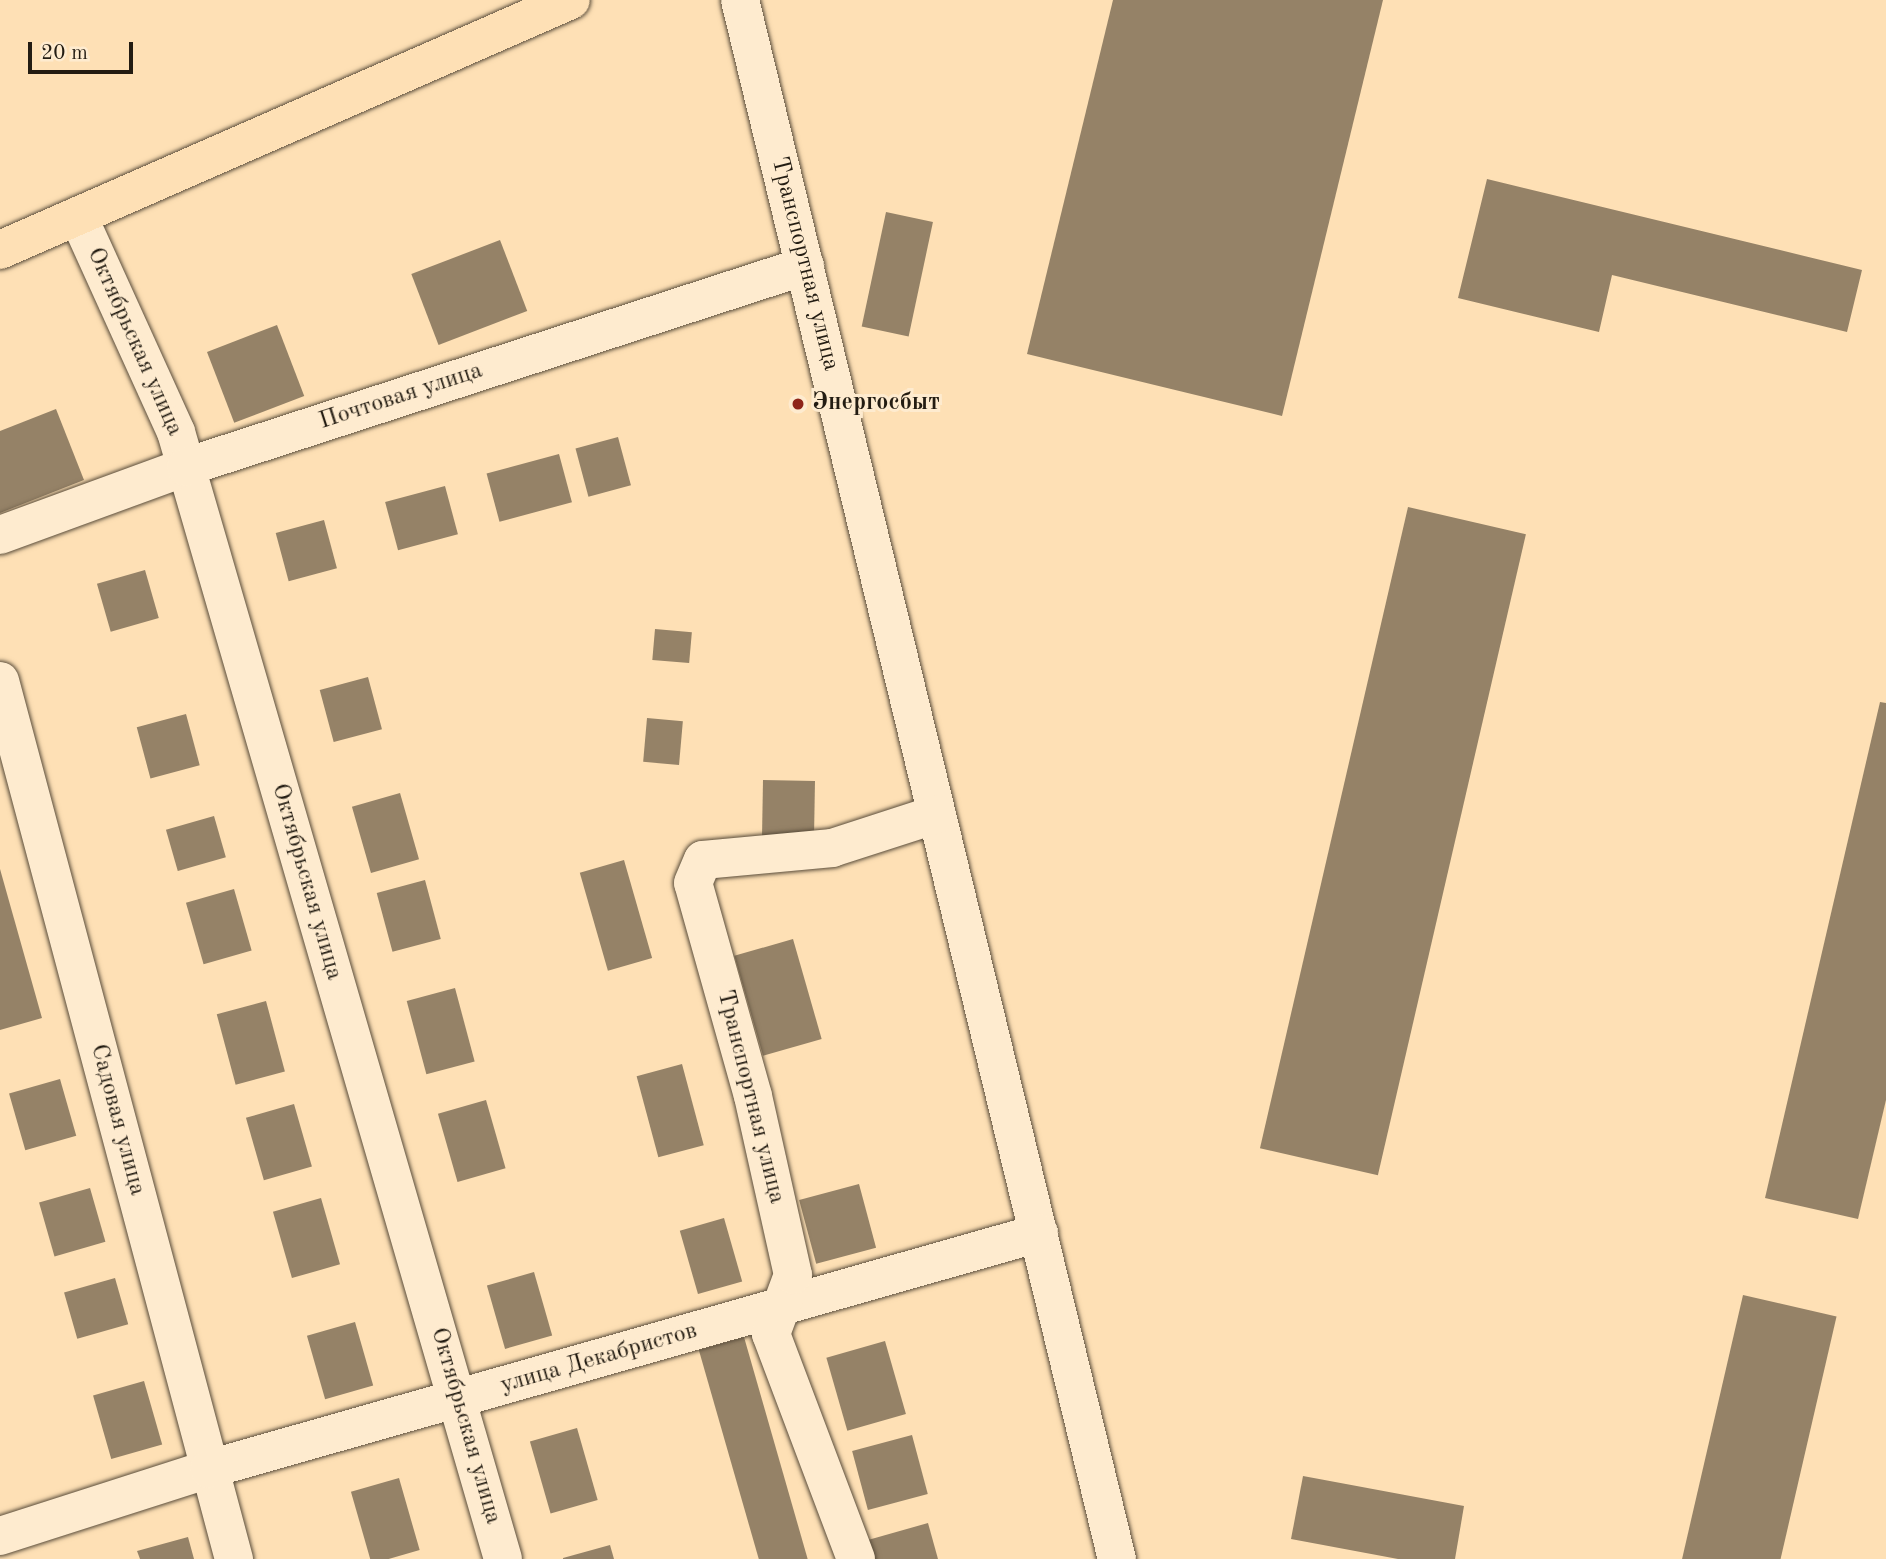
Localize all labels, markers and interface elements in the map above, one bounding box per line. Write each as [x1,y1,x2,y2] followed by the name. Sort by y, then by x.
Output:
[32,28,136,72] scale bar
[41,43,88,64] text: 20 m
[763,154,845,374] street label: Транспортная улица
[80,243,188,441] street label: Октябрьская улица
[316,357,486,437] street label: Почтовая улица
[812,390,940,418] place label: Энергосбыт
[790,396,806,412] marker: Энергосбыт
[264,780,348,984] street label: Октябрьская улица
[709,987,791,1207] street label: Транспортная улица
[83,1041,151,1199] street label: Садовая улица
[497,1317,701,1401] street label: улица Декабристов
[423,1324,507,1528] street label: Октябрьская улица

